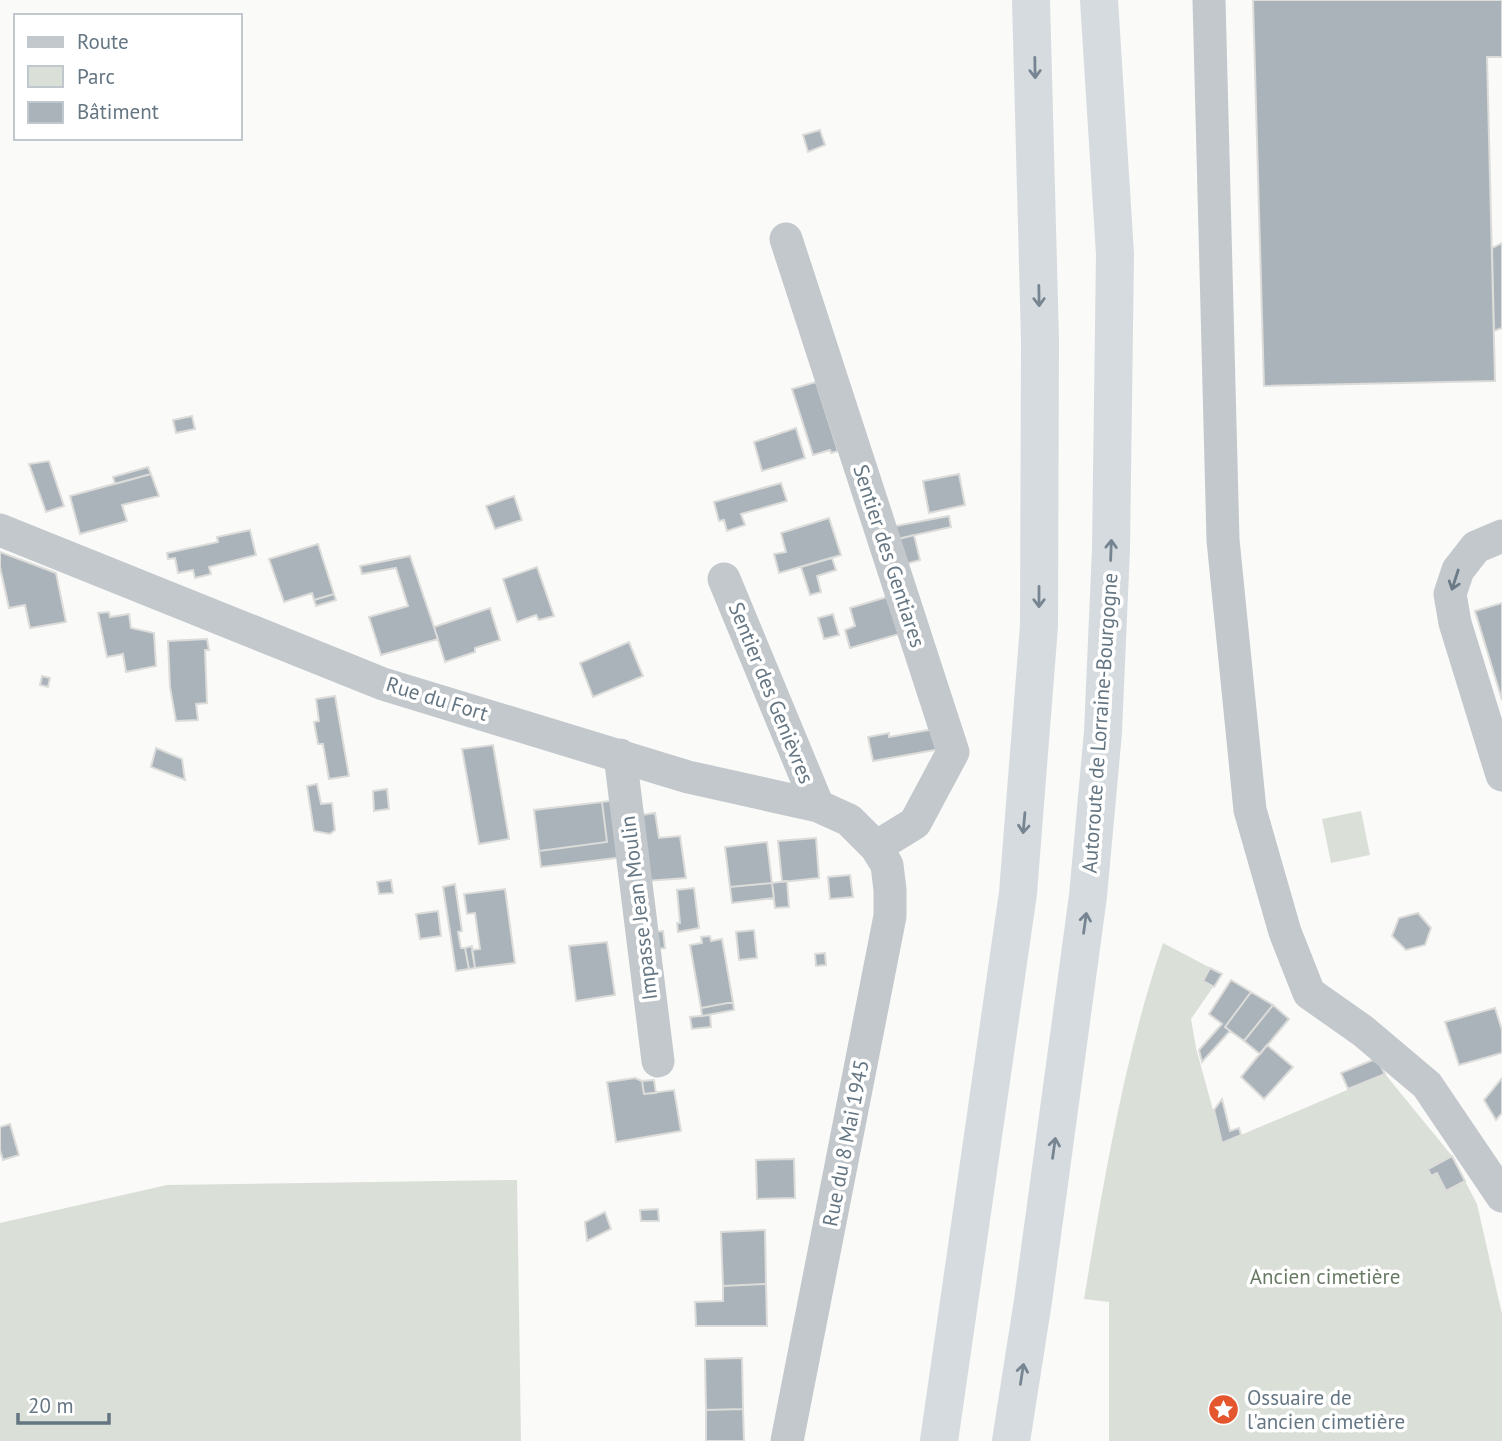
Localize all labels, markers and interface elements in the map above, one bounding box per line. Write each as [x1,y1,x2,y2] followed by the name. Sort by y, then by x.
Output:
[14,14,242,140] legend
[77,28,129,55] text: Route
[1028,56,1041,79] one-way arrow
[77,63,115,90] text: Parc
[77,98,159,125] text: Bâtiment
[1033,284,1046,307] one-way arrow
[847,461,932,651] street label: Sentier des Gentiares
[1104,538,1118,561] one-way arrow
[1448,569,1460,591] one-way arrow
[1076,572,1123,874] street label: Autoroute de Lorraine-Bourgogne
[1032,585,1046,608] one-way arrow
[723,598,820,788] street label: Sentier des Genièvres
[383,670,491,727] street label: Rue du Fort
[1017,812,1030,835] one-way arrow
[614,814,663,1002] street label: Impasse Jean Moulin
[1078,912,1091,935] one-way arrow
[816,1057,875,1229] street label: Rue du 8 Mai 1945
[1048,1138,1061,1160] one-way arrow
[1250,1263,1400,1290] park label: Ancien cimetière
[1016,1363,1029,1385] one-way arrow
[18,1382,108,1426] scale bar
[1247,1384,1405,1435] place label: Ossuaire de l'ancien cimetière
[28,1392,74,1419] text: 20 m
[1207,1393,1241,1427] place icon: Ossuaire de l'ancien cimetière

